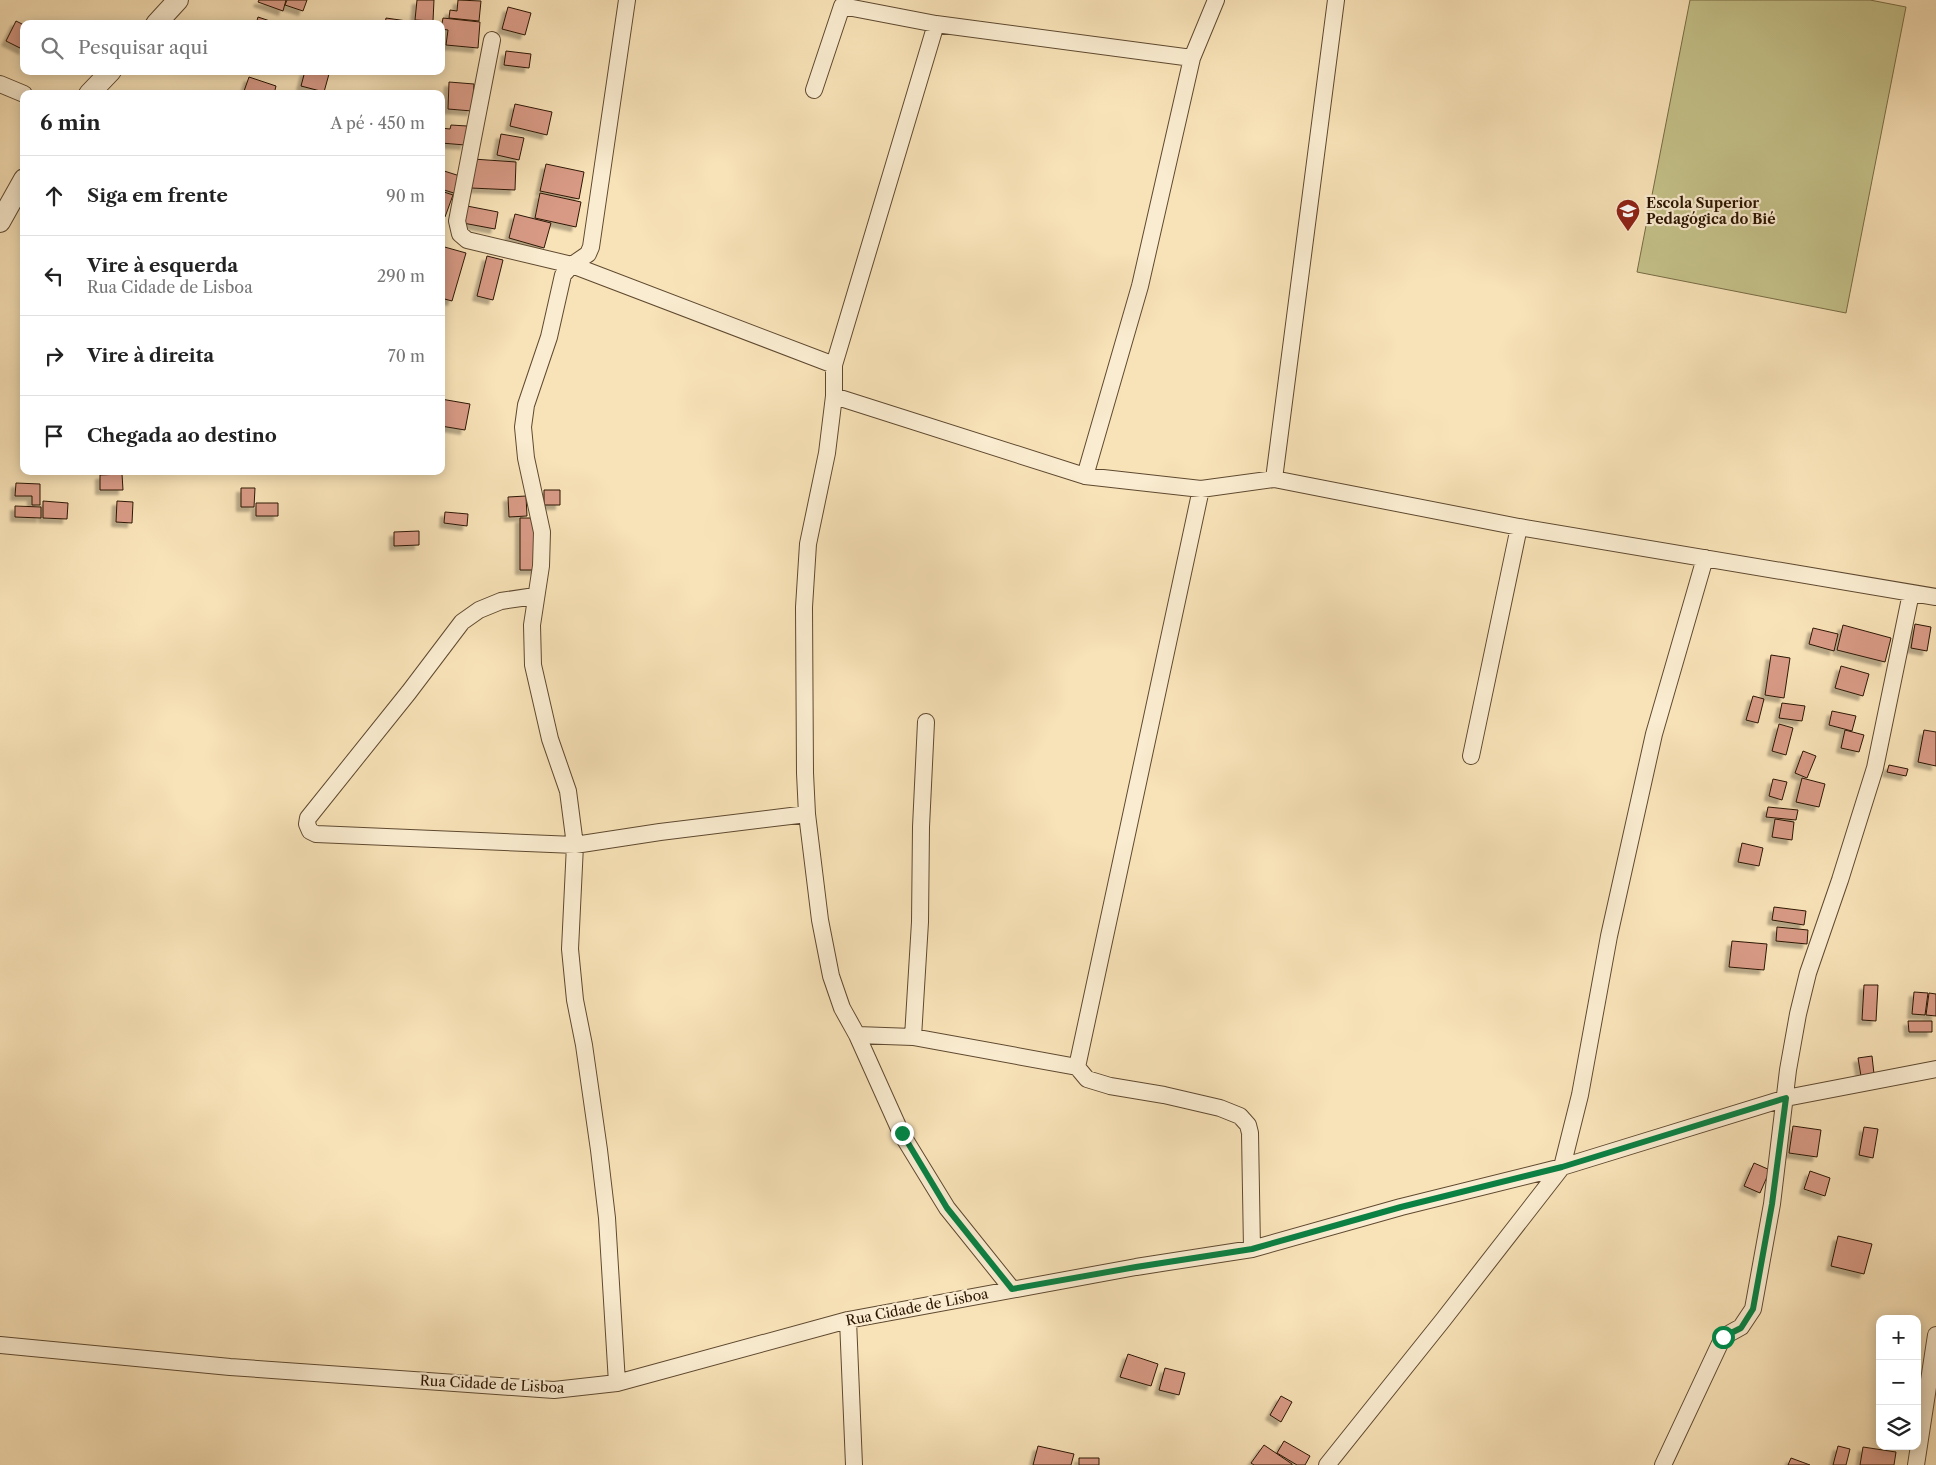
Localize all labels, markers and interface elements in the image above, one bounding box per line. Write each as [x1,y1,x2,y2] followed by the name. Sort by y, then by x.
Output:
[20,20,445,75] search box
[38,34,66,62] icon: search
[78,36,208,59] text: Pesquisar aqui
[40,110,101,135] text: 6 min
[330,113,425,133] text: A pé · 450 m
[40,182,68,210] icon: ahead
[87,184,228,207] text: Siga em frente
[386,186,425,206] text: 90 m
[1646,194,1776,228] place label: Escola Superior Pedagógica do Bié
[1615,198,1641,232] school or university icon: Escola Superior Pedagógica do Bié
[87,254,238,277] text: Vire à esquerda
[40,262,68,290] icon: left
[377,266,425,286] text: 290 m
[87,277,253,297] text: Rua Cidade de Lisboa
[40,342,68,370] icon: right
[87,344,214,367] text: Vire à direita
[388,346,425,366] text: 70 m
[40,422,68,450] icon: arrive
[87,424,277,447] text: Chegada ao destino
[891,1122,914,1145] route end
[844,1284,990,1330] street label: Rua Cidade de Lisboa
[1876,1315,1921,1450] map controls
[1876,1315,1921,1360] button: +
[1712,1326,1735,1349] route start
[1876,1360,1921,1405] button: −
[419,1371,565,1397] street label: Rua Cidade de Lisboa
[1876,1405,1921,1450] button: layers

